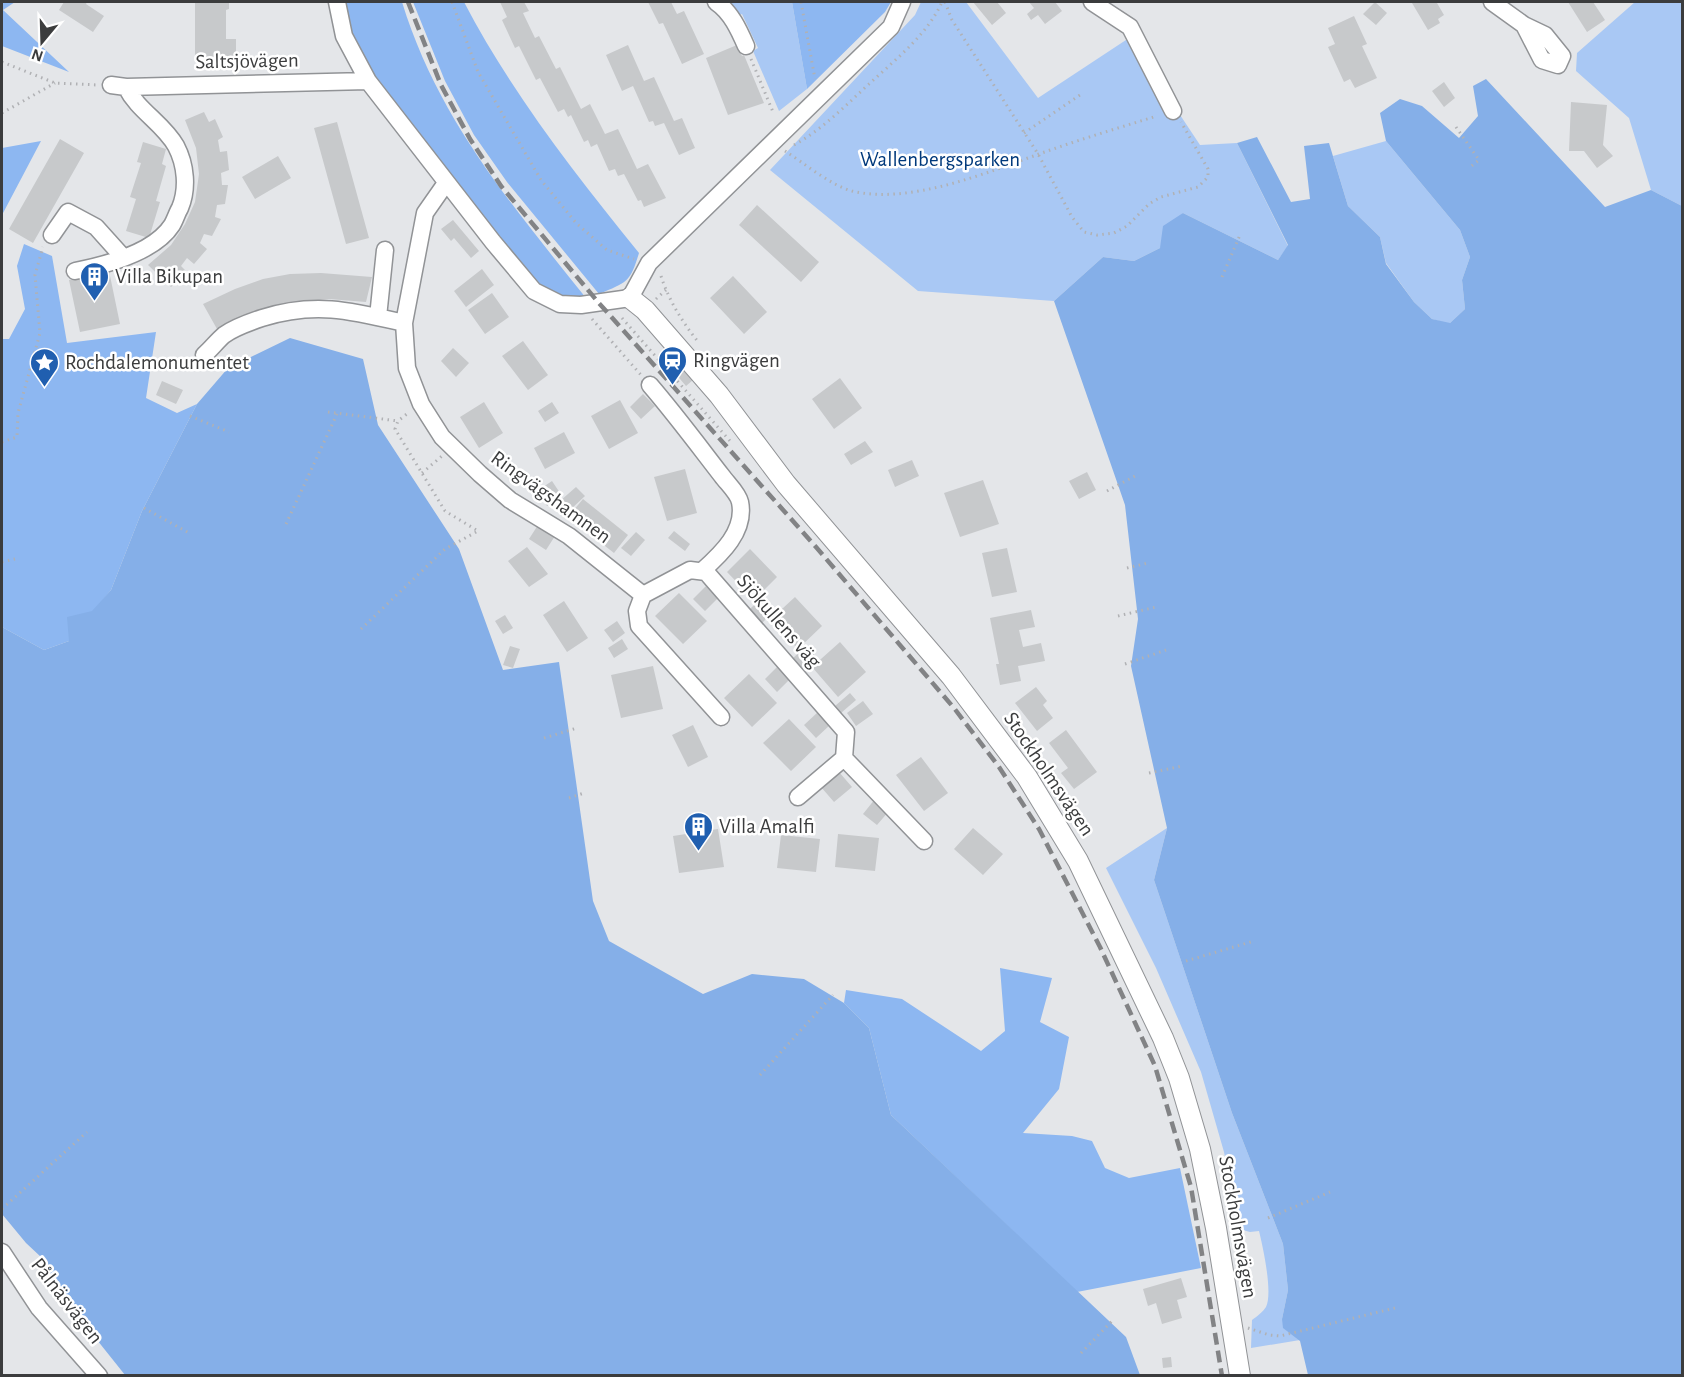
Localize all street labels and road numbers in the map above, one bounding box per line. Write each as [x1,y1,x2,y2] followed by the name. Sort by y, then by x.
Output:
[195,50,299,72] street label: Saltsjövägen
[487,447,615,547] street label: Ringvägshamnen
[733,570,826,672] street label: Sjökullens väg
[1000,708,1098,840] street label: Stockholmsvägen
[1215,1154,1261,1300] street label: Stockholmsvägen
[27,1254,107,1348] street label: Pålnäsvägen

